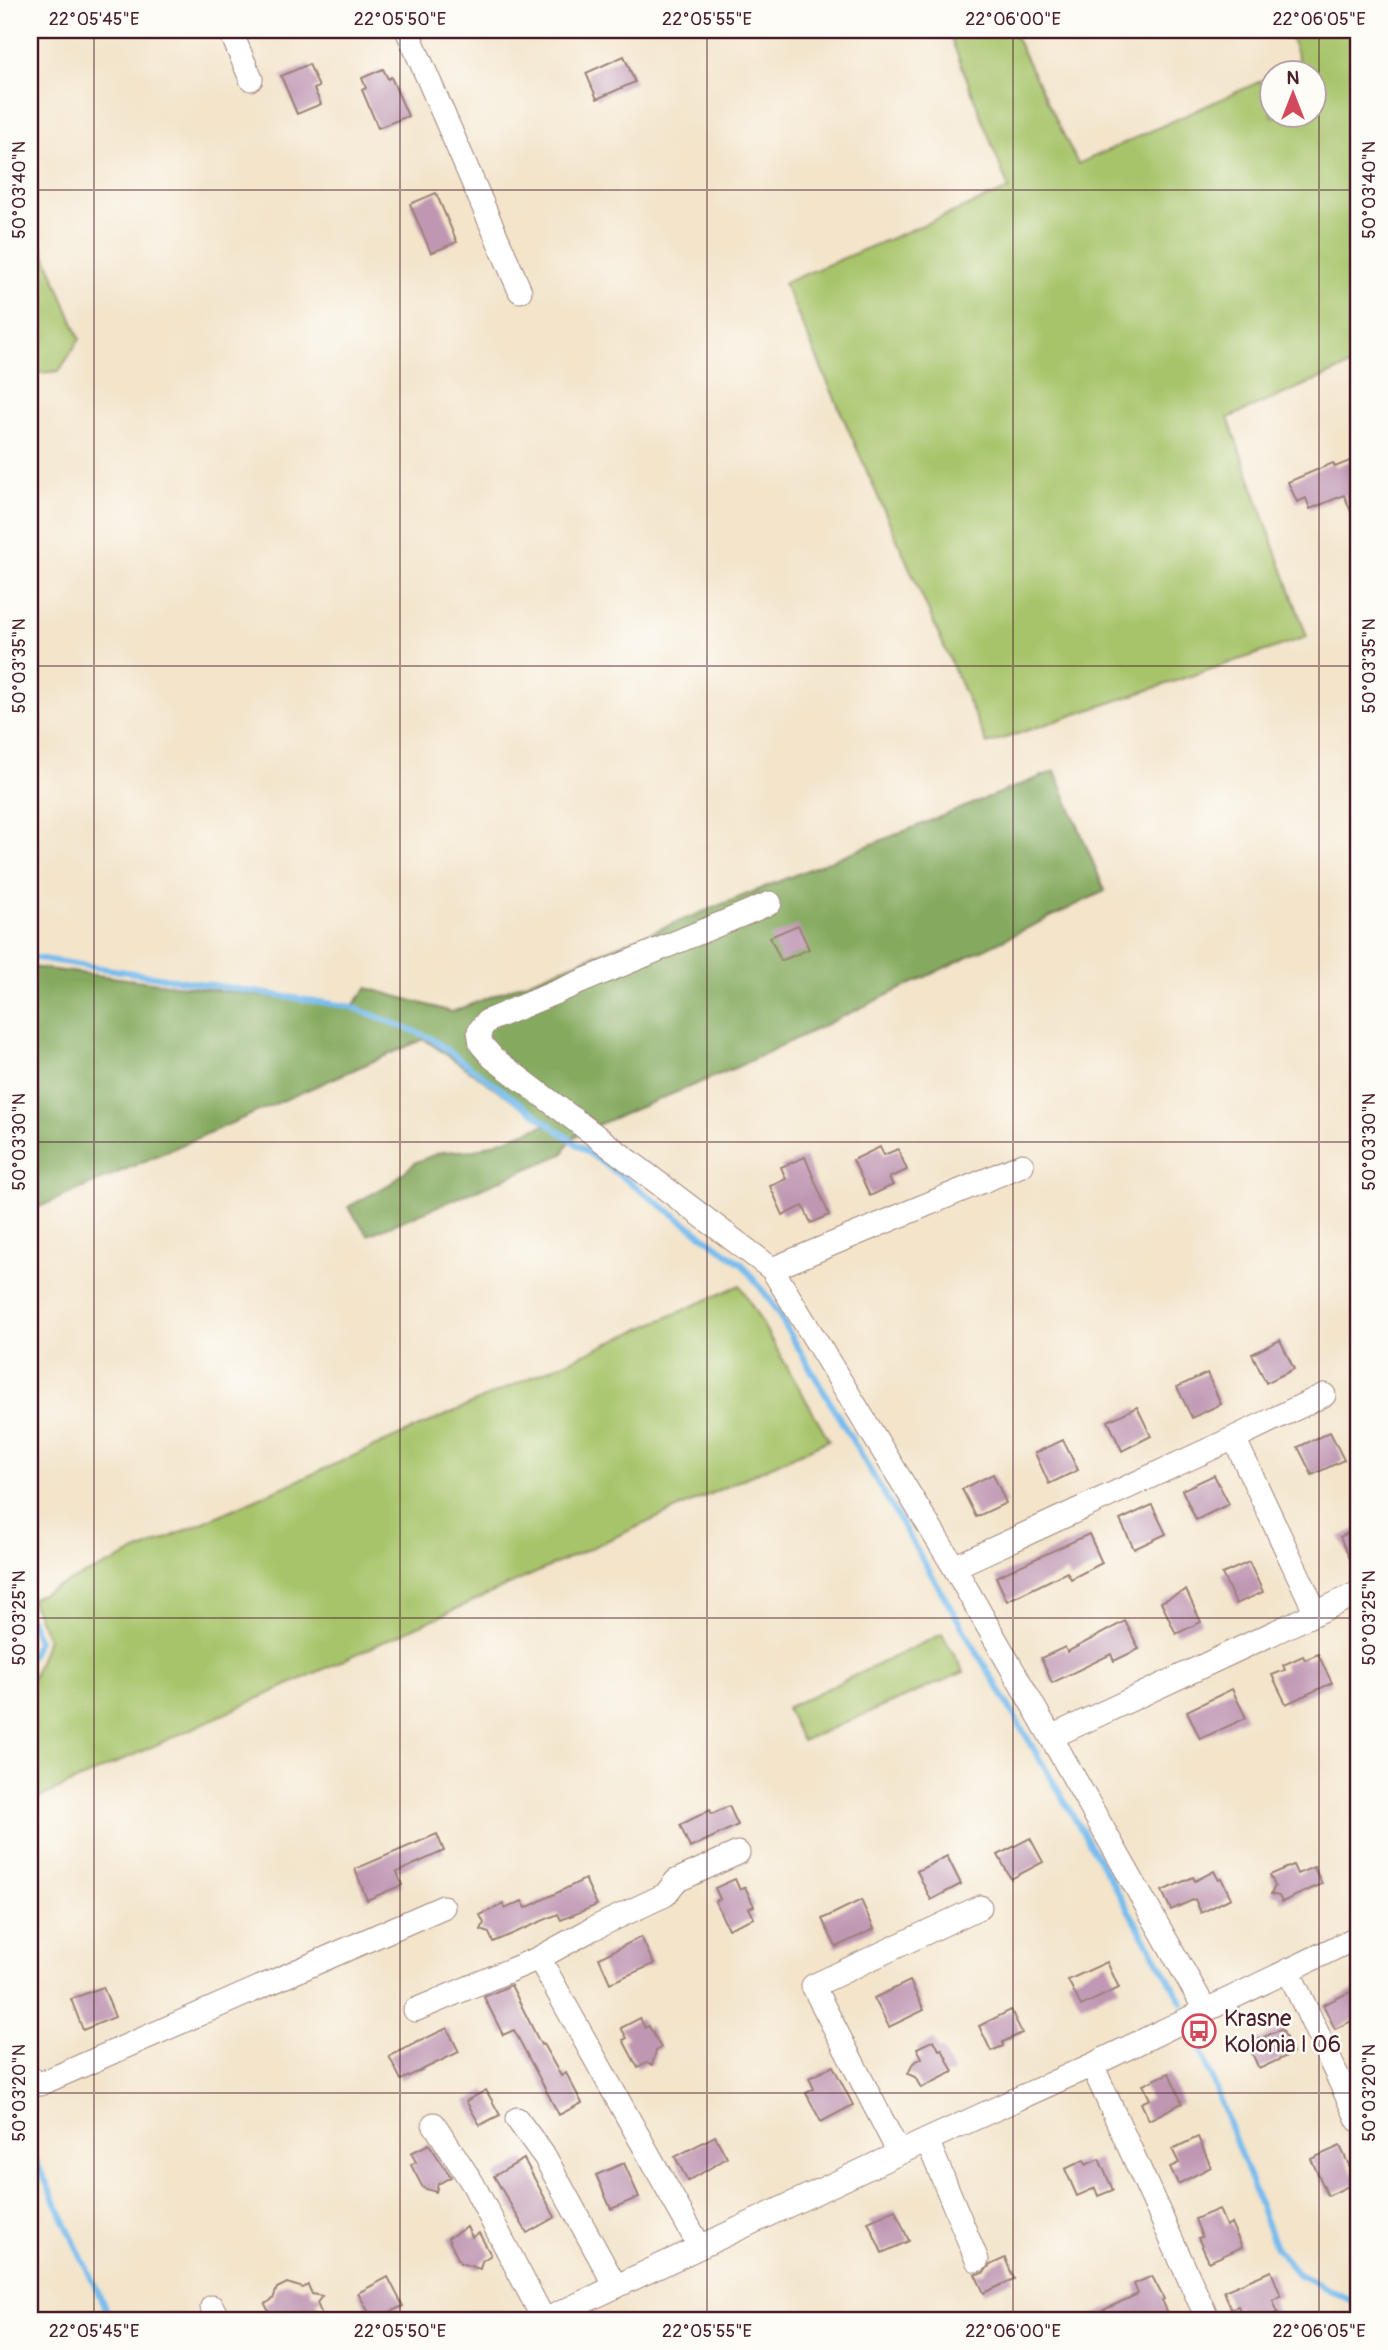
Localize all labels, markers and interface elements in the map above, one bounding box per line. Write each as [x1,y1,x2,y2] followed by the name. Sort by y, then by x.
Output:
[49,8,139,31] text: 22°05'45"E
[354,8,446,31] text: 22°05'50"E
[662,8,752,31] text: 22°05'55"E
[965,8,1061,31] text: 22°06'00"E
[1272,8,1366,31] text: 22°06'05"E
[1258,60,1328,130] north arrow
[1287,66,1300,90] text: N
[8,141,31,239] text: 50°03'40"N
[1358,141,1381,239] text: 50°03'40"N
[8,618,31,714] text: 50°03'35"N
[1358,618,1381,714] text: 50°03'35"N
[8,1093,31,1191] text: 50°03'30"N
[1358,1093,1381,1191] text: 50°03'30"N
[8,1570,31,1666] text: 50°03'25"N
[1358,1570,1381,1666] text: 50°03'25"N
[1224,2004,1341,2059] place label: Krasne Kolonia I 06
[1180,2012,1218,2050] bus stop icon: Krasne Kolonia I 06
[8,2044,31,2142] text: 50°03'20"N
[1358,2044,1381,2142] text: 50°03'20"N
[49,2320,139,2343] text: 22°05'45"E
[354,2320,446,2343] text: 22°05'50"E
[662,2320,752,2343] text: 22°05'55"E
[965,2320,1061,2343] text: 22°06'00"E
[1272,2320,1366,2343] text: 22°06'05"E

